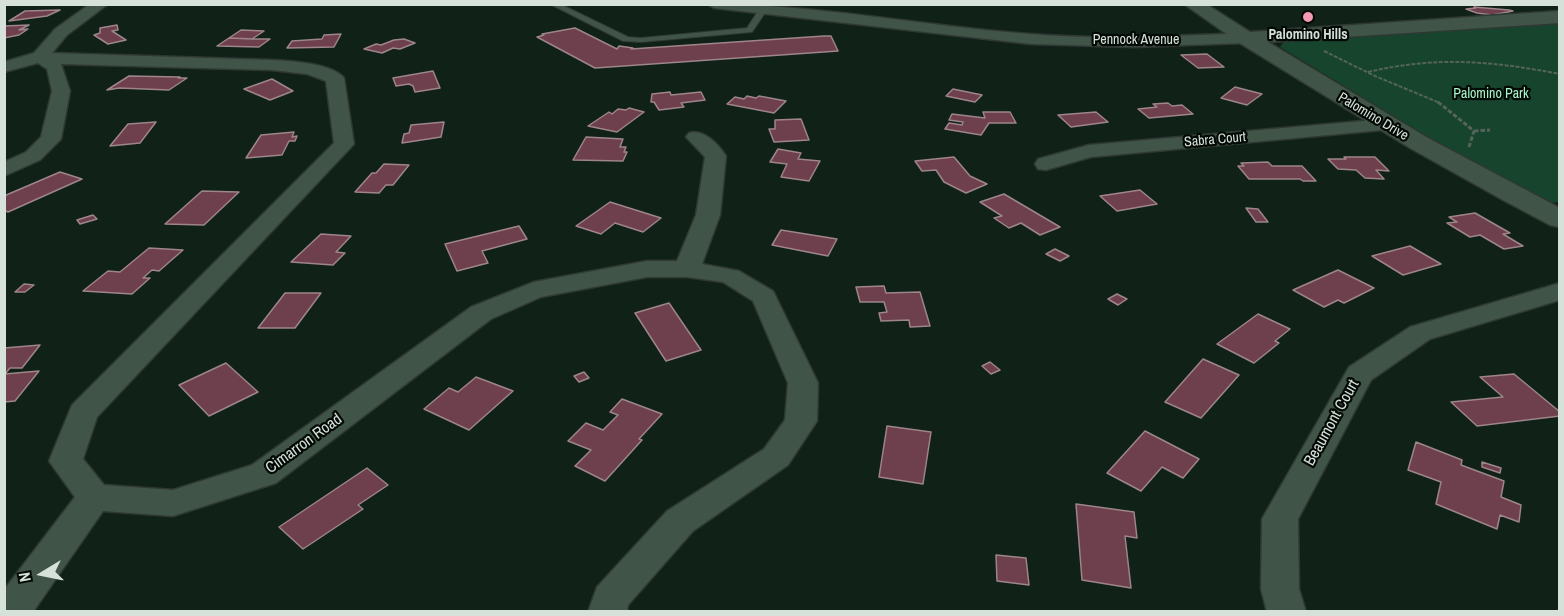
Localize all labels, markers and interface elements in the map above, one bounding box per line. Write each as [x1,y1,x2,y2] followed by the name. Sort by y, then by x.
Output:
[1301,10,1315,24] marker: Palomino Hills
[1268,27,1348,43] place label: Palomino Hills
[1093,32,1179,48] street label: Pennock Avenue
[1453,86,1529,102] park label: Palomino Park
[1335,89,1411,145] street label: Palomino Drive
[1183,129,1247,151] street label: Sabra Court
[1300,377,1364,469] street label: Beaumont Court
[262,410,346,478] street label: Cimarron Road
[12,544,72,604] north arrow
[13,571,36,584] text: N

